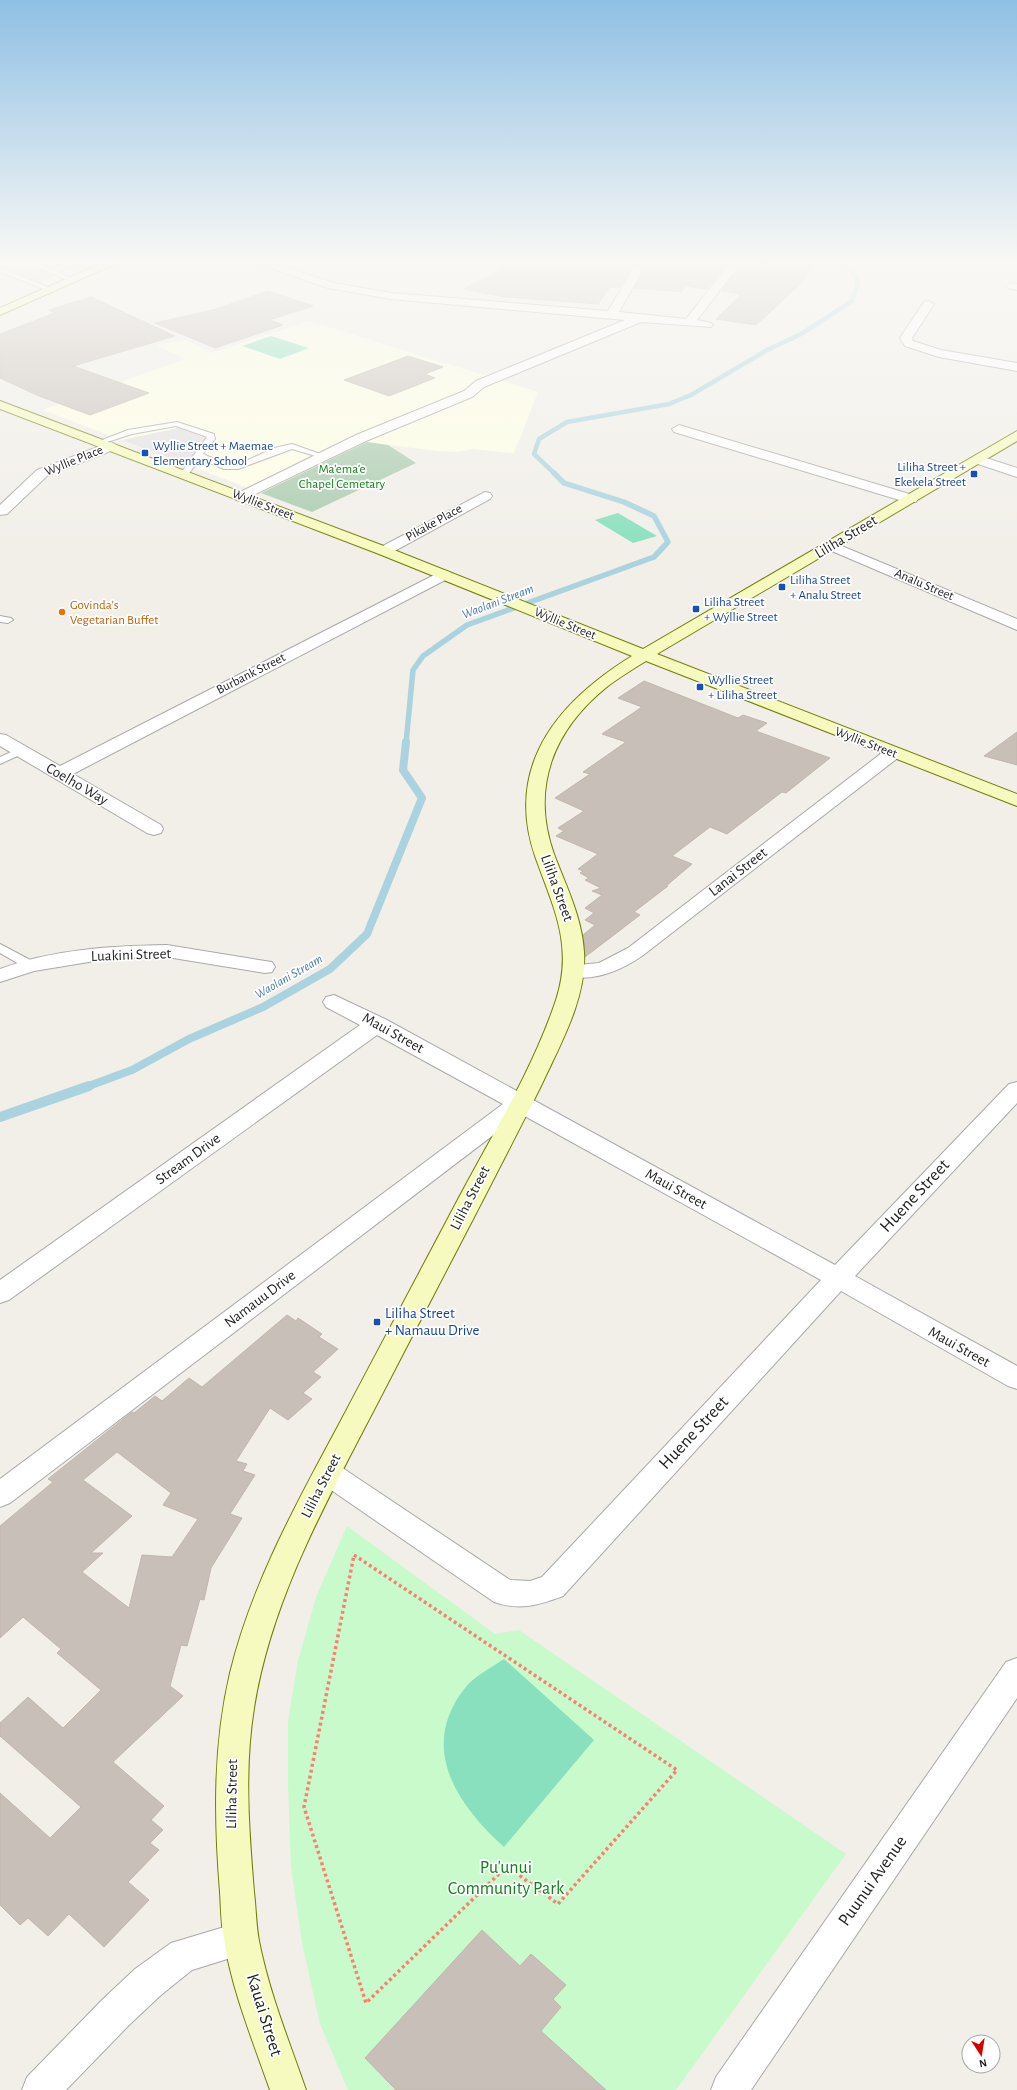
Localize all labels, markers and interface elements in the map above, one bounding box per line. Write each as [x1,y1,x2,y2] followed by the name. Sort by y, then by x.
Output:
[153,440,273,468] place label: Wyllie Street + Maemae Elementary School
[43,443,105,479] street label: Wyllie Place
[140,448,150,458] marker: Wyllie Street + Maemae Elementary School
[894,461,966,489] place label: Liliha Street + Ekekela Street
[299,463,386,491] park label: Ma'ema'e Chapel Cemetary
[969,469,979,479] marker: Liliha Street + Ekekela Street
[230,487,296,523] street label: Wyllie Street
[404,502,464,544] street label: Pikake Place
[812,513,880,561] street label: Liliha Street
[893,567,955,603] street label: Analu Street
[790,574,861,602] place label: Liliha Street + Analu Street
[460,582,536,622] water label: Waolani Stream
[777,582,787,592] marker: Liliha Street + Analu Street
[704,596,778,624] place label: Liliha Street + Wyllie Street
[70,599,158,627] place label: Govinda’s Vegetarian Buffet
[691,604,701,614] marker: Liliha Street + Wyllie Street
[532,606,598,642] street label: Wyllie Street
[57,607,67,617] marker: Govinda’s Vegetarian Buffet
[214,651,288,697] street label: Burbank Street
[708,674,777,702] place label: Wyllie Street + Liliha Street
[695,682,705,692] marker: Wyllie Street + Liliha Street
[833,725,899,761] street label: Wyllie Street
[43,760,111,808] street label: Coelho Way
[706,845,770,899] street label: Lanai Street
[538,853,576,924] street label: Liliha Street
[91,946,172,964] street label: Luakini Street
[253,953,325,1001] water label: Waolani Stream
[360,1010,426,1056] street label: Maui Street
[153,1131,223,1187] street label: Stream Drive
[877,1156,953,1236] street label: Huene Street
[447,1163,493,1232] street label: Liliha Street
[643,1166,709,1212] street label: Maui Street
[222,1267,298,1330] street label: Namauu Drive
[385,1306,479,1338] place label: Liliha Street + Namauu Drive
[372,1317,382,1327] marker: Liliha Street + Namauu Drive
[926,1324,992,1370] street label: Maui Street
[656,1393,732,1473] street label: Huene Street
[298,1451,344,1520] street label: Liliha Street
[224,1759,240,1829] street label: Liliha Street
[835,1833,911,1929] street label: Puunui Avenue
[448,1859,565,1898] park label: Pu'unui Community Park
[243,1972,285,2059] street label: Kauai Street
[961,2034,1001,2074] north arrow
[978,2057,988,2069] text: N

